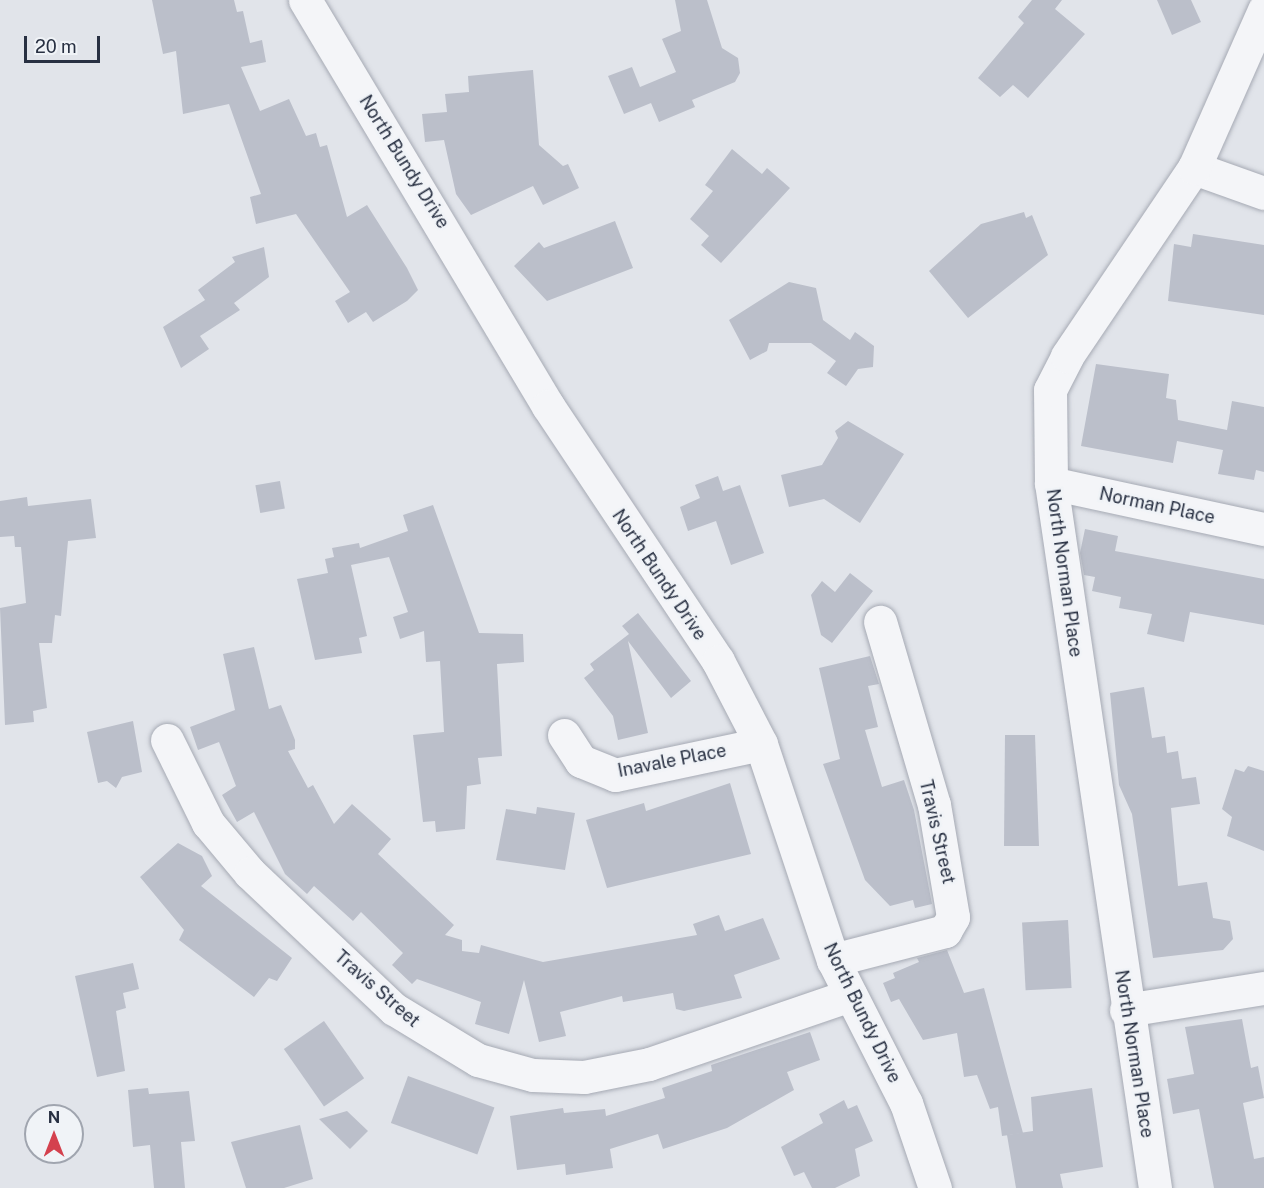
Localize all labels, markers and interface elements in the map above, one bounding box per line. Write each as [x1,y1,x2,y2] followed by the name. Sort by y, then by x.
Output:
[27,24,104,62] scale bar
[35,36,77,57] text: 20 m
[354,91,454,233] street label: North Bundy Drive
[1097,483,1217,529] street label: Norman Place
[1041,487,1087,659] street label: North Norman Place
[607,506,711,644] street label: North Bundy Drive
[616,740,728,782] street label: Inavale Place
[915,778,959,886] street label: Travis Street
[819,940,905,1086] street label: North Bundy Drive
[330,946,424,1032] street label: Travis Street
[1110,968,1158,1140] street label: North Norman Place
[24,1104,84,1164] north arrow
[48,1108,60,1127] text: N

